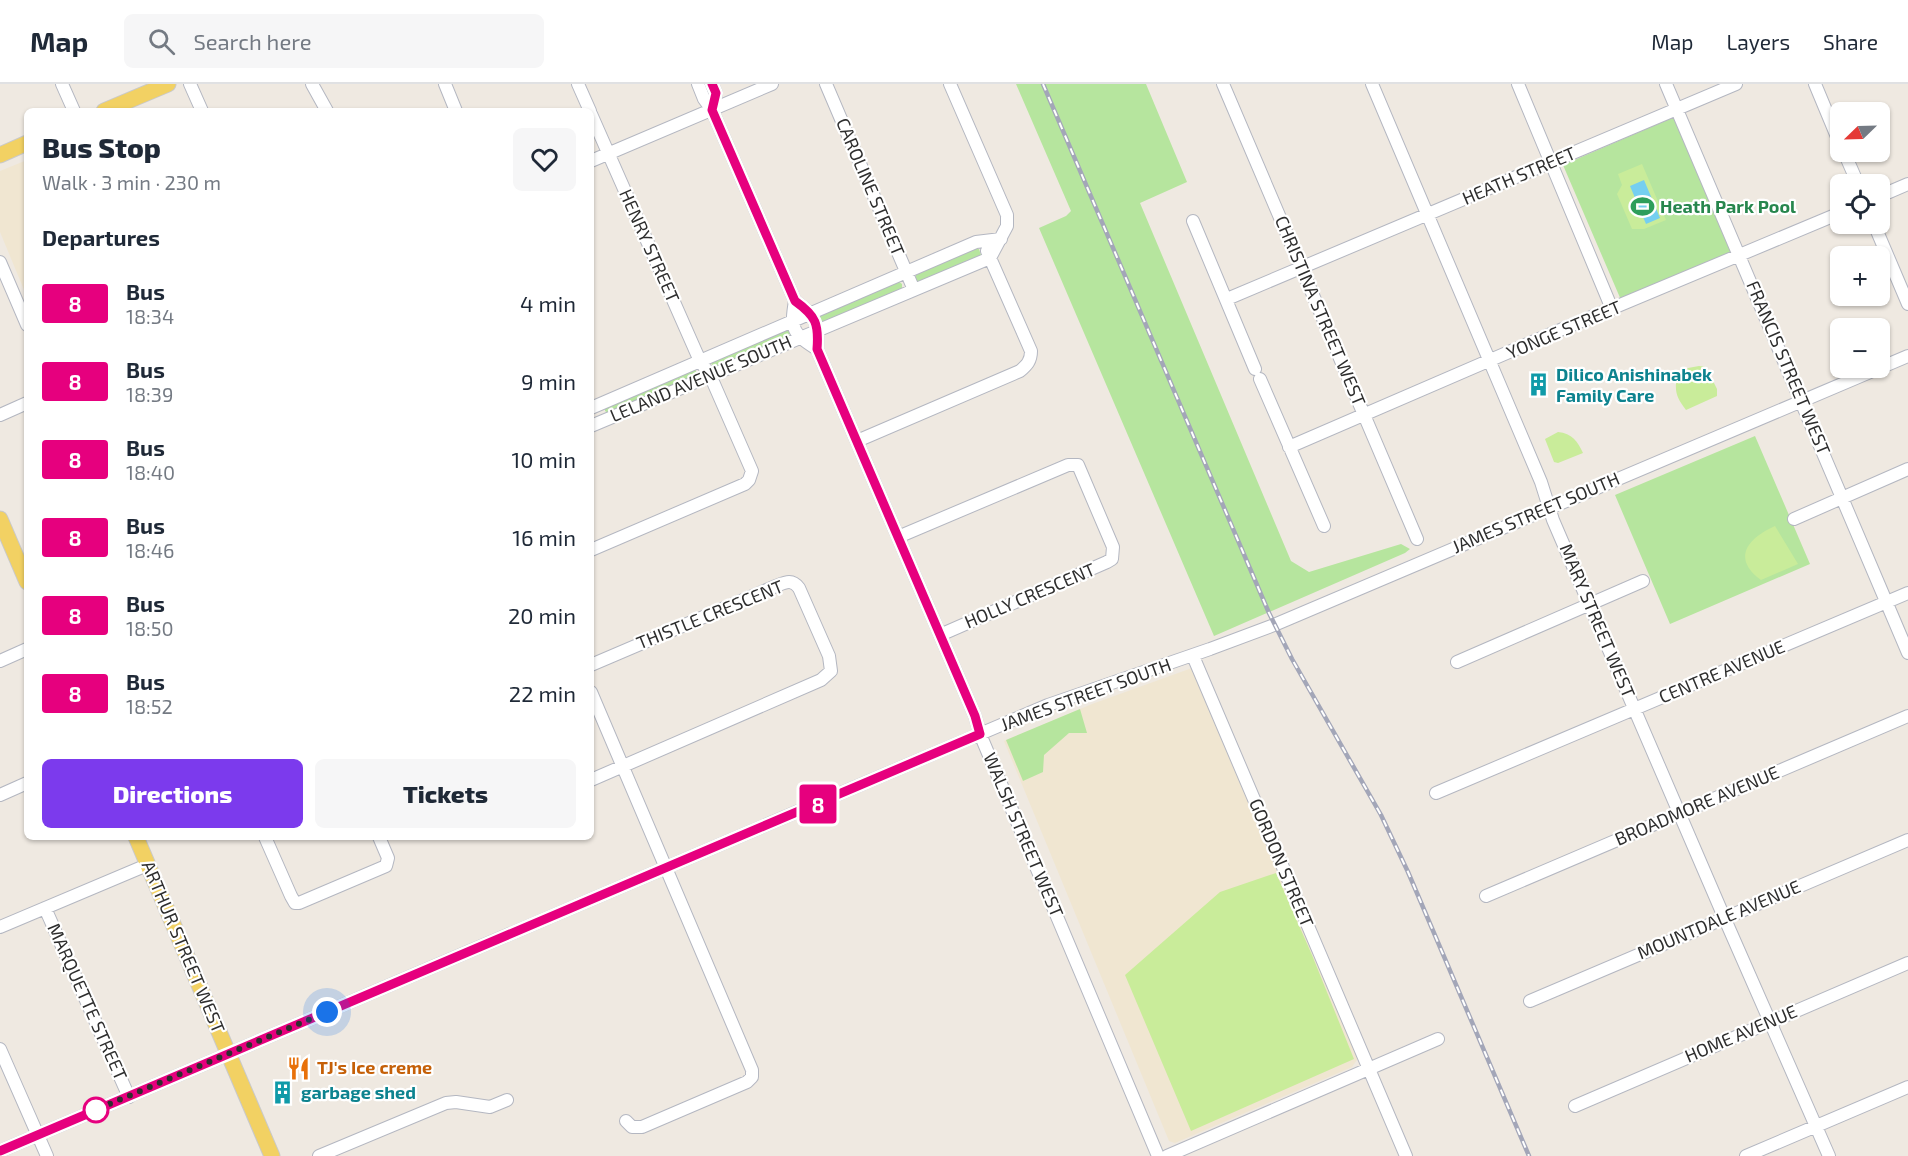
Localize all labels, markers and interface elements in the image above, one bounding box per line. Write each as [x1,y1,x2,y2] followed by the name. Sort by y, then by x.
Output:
[124,14,544,68] search box
[30,24,88,58] text: Map
[145,25,178,58] icon: search
[193,28,312,54] text: Search here
[1651,29,1693,54] text: Map
[1726,29,1790,54] text: Layers
[1823,29,1878,54] text: Share
[1830,102,1890,162] north arrow
[1830,102,1890,378] map controls
[832,114,910,259] street label: CAROLINE STREET
[513,128,576,191] button: heart
[42,130,161,164] text: Bus Stop
[1459,141,1579,209] street label: HEATH STREET
[42,170,221,194] text: Walk · 3 min · 230 m
[1830,174,1890,234] button: locate
[615,185,685,306] street label: HENRY STREET
[1629,194,1655,220] sports icon: Heath Park Pool
[1660,195,1796,217] place label: Heath Park Pool
[1271,212,1371,409] street label: CHRISTINA STREET WEST
[42,224,160,250] text: Departures
[1830,246,1890,306] button: +
[1742,277,1836,459] street label: FRANCIS STREET WEST
[126,278,165,304] text: Bus
[520,290,576,316] text: 4 min
[68,291,82,316] text: 8
[1503,295,1625,363] street label: YONGE STREET
[126,304,174,328] text: 18:34
[1830,318,1890,378] button: −
[607,330,795,426] street label: LELAND AVENUE SOUTH
[126,356,165,382] text: Bus
[1556,363,1712,406] place label: Dilico Anishinabek Family Care
[521,368,576,394] text: 9 min
[68,369,82,394] text: 8
[1525,372,1551,398] building icon: Dilico Anishinabek Family Care
[126,382,173,406] text: 18:39
[126,434,165,460] text: Bus
[512,446,576,472] text: 10 min
[68,447,82,472] text: 8
[126,460,175,484] text: 18:40
[1449,467,1623,557] street label: JAMES STREET SOUTH
[126,512,165,538] text: Bus
[512,524,576,550] text: 16 min
[68,525,82,550] text: 8
[126,538,175,562] text: 18:46
[1556,540,1641,701] street label: MARY STREET WEST
[961,557,1099,633] street label: HOLLY CRESCENT
[633,574,787,654] street label: THISTLE CRESCENT
[126,590,165,616] text: Bus
[508,602,576,628] text: 20 min
[68,603,82,628] text: 8
[126,616,174,640] text: 18:50
[1655,635,1788,708] street label: CENTRE AVENUE
[997,653,1174,735] street label: JAMES STREET SOUTH
[126,668,165,694] text: Bus
[509,680,576,706] text: 22 min
[68,681,82,706] text: 8
[126,694,173,718] text: 18:52
[979,749,1069,921] street label: WALSH STREET WEST
[42,759,303,828] button: Directions
[315,759,576,828] button: Tickets
[1611,760,1782,850] street label: BROADMORE AVENUE
[798,784,838,824] line badge: 8
[811,792,825,817] text: 8
[1245,795,1319,931] street label: GORDON STREET
[138,857,230,1037] street label: ARTHUR STREET WEST
[1634,875,1804,963] street label: MOUNTDALE AVENUE
[43,920,133,1084] street label: MARQUETTE STREET
[312,997,342,1027] your location
[1681,1000,1800,1067] street label: HOME AVENUE
[286,1055,312,1081] restaurant icon: TJ's Ice creme
[317,1056,432,1078] place label: TJ's Ice creme
[270,1080,296,1106] building icon: garbage shed
[301,1081,416,1103] place label: garbage shed
[83,1097,109,1123] unlabelled marker

